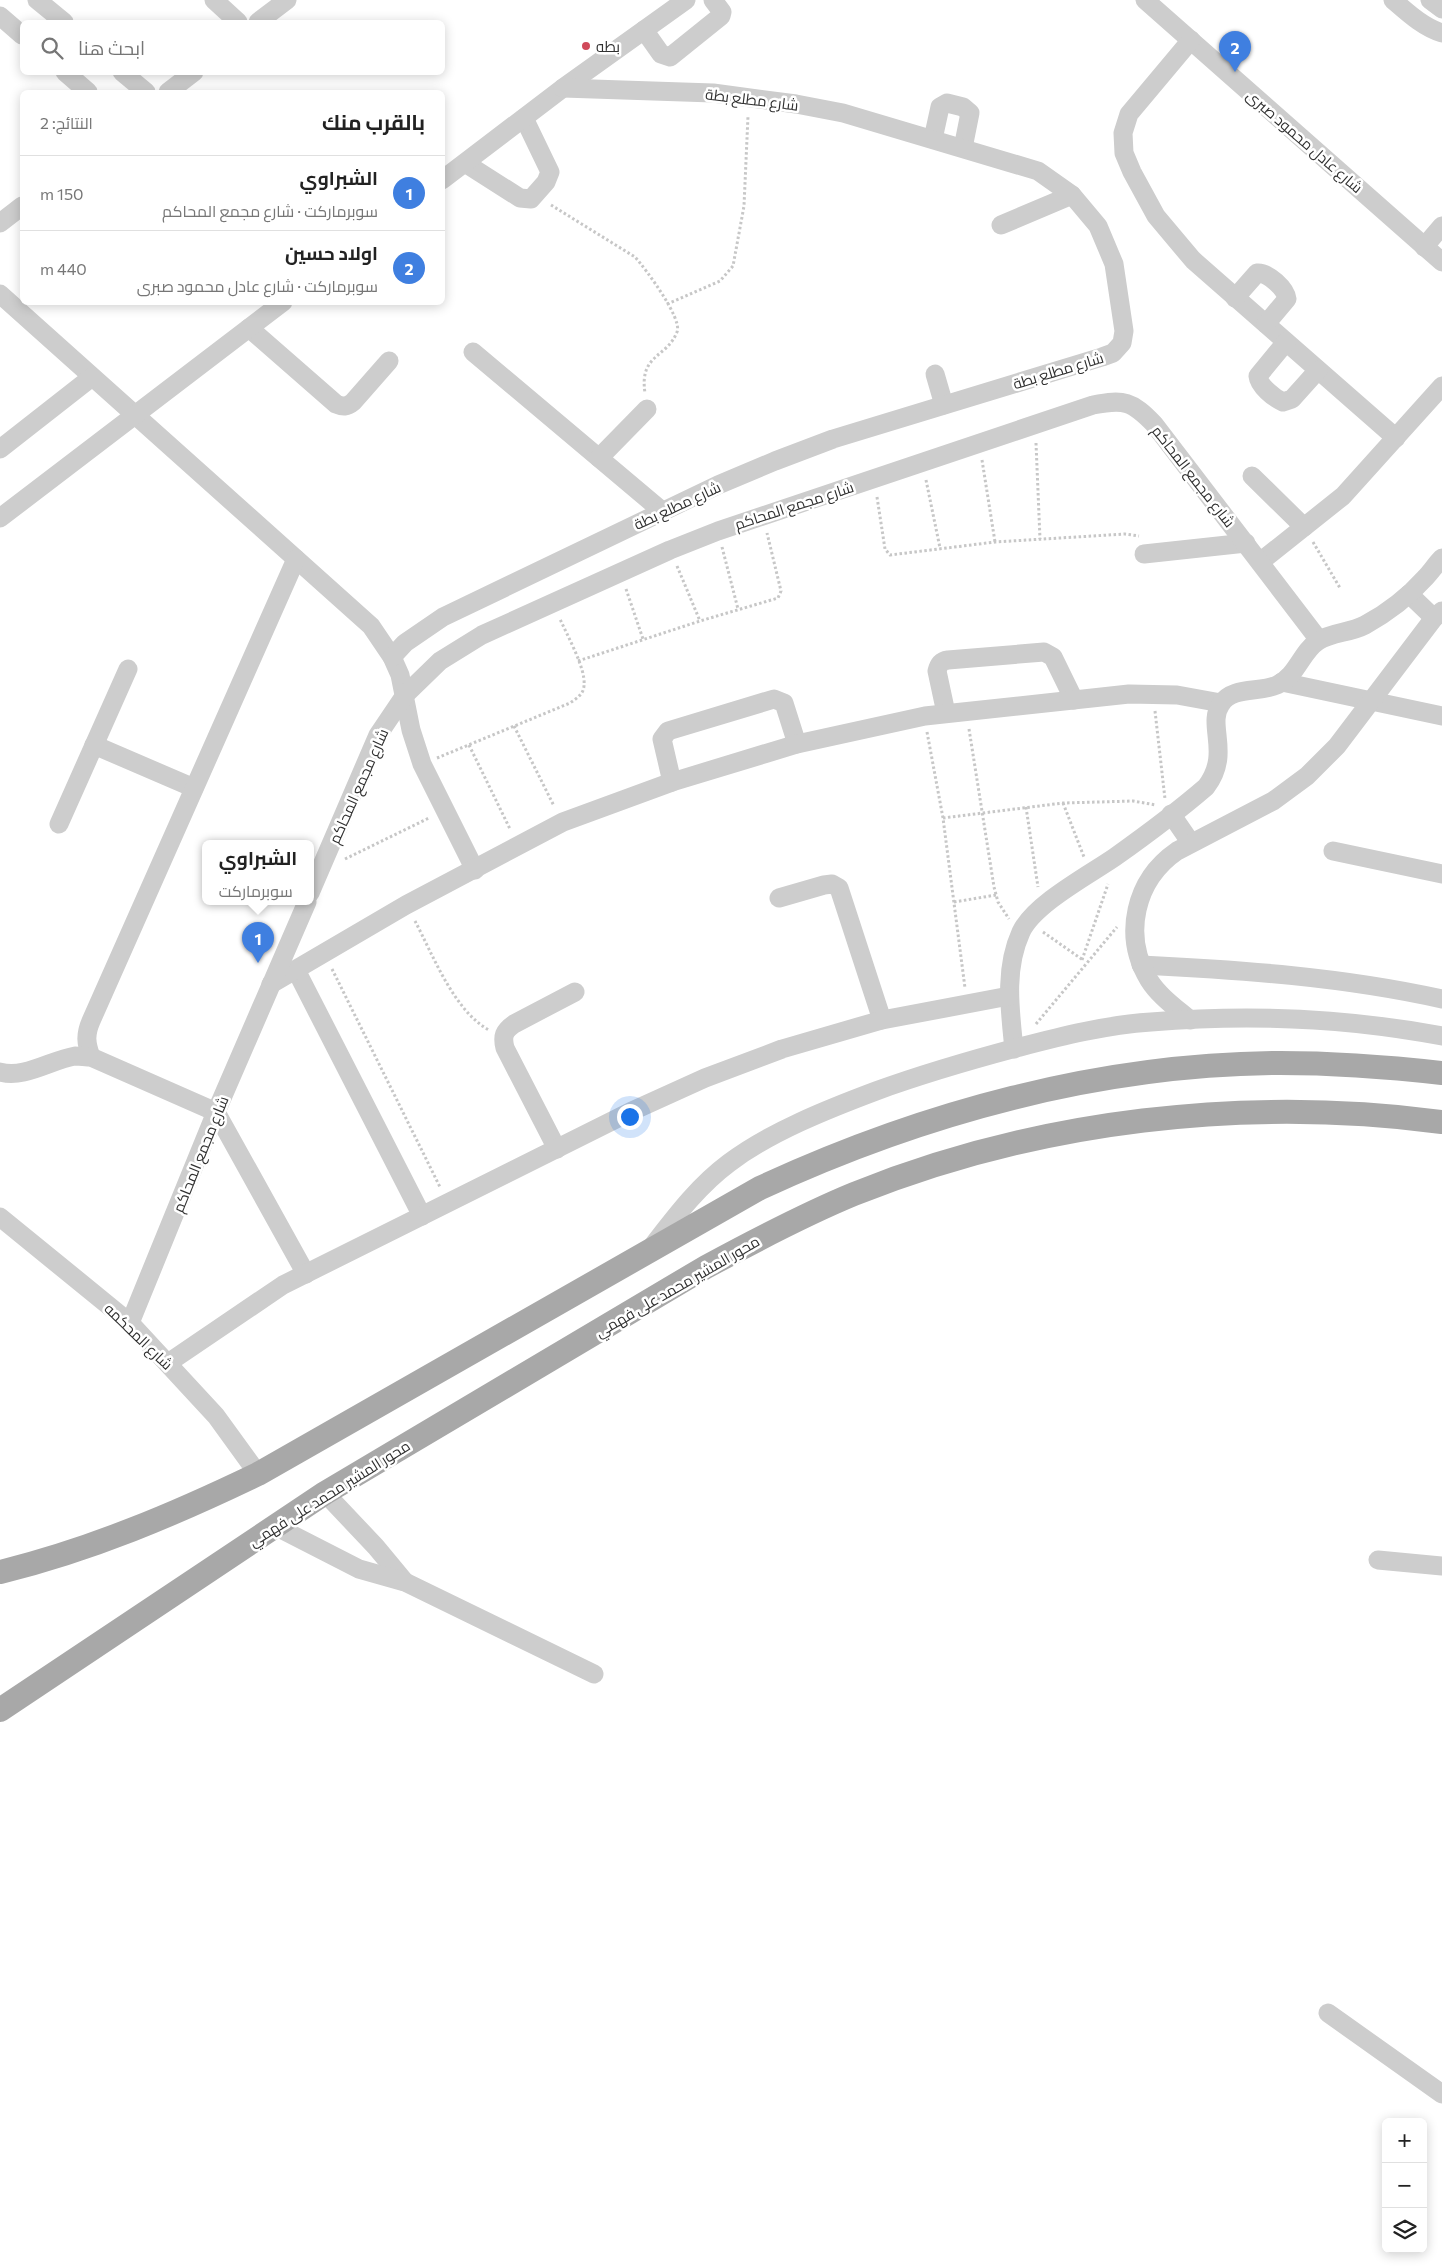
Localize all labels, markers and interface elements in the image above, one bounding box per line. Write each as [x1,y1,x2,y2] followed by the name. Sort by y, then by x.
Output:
[20,20,445,75] search box
[1219,31,1251,72] pin: 2
[38,34,66,62] icon: search
[78,36,145,59] text: ابحث هنا
[596,37,620,55] place label: بطه
[580,40,592,52] marker: بطه
[704,84,800,117] street label: شارع مطلع بطة
[1241,86,1367,198] street label: شارع عادل محمود صبرى
[322,109,425,134] text: بالقرب منك
[40,113,93,132] text: النتائج: 2
[300,166,378,189] text: الشبراوي
[40,184,84,203] text: 150 m
[405,184,413,203] text: 1
[162,201,378,220] text: سوبرماركت · شارع مجمع المحاكم
[285,241,378,264] text: اولاد حسين
[40,259,87,278] text: 440 m
[404,259,414,278] text: 2
[137,276,378,295] text: سوبرماركت · شارع عادل محمود صبرى
[1011,348,1106,395] street label: شارع مطلع بطة
[1146,422,1239,532] street label: شارع مجمع المحاكم
[631,477,725,536] street label: شارع مطلع بطة
[732,477,857,536] street label: شارع مجمع المحاكم
[325,726,394,848] street label: شارع مجمع المحاكم
[202,840,314,905] popup
[219,846,297,869] text: الشبراوي
[219,881,293,900] text: سوبرماركت
[242,922,274,963] pin: 1
[168,1093,234,1216] street label: شارع مجمع المحاكم
[617,1104,643,1130] your location
[592,1232,764,1344] street label: محور المشير محمد على فهمي
[99,1299,177,1375] street label: شارع المحكمه
[245,1436,415,1554] street label: محور المشير محمد على فهمي
[1382,2118,1427,2253] map controls
[1382,2118,1427,2163] button: +
[1382,2163,1427,2208] button: −
[1382,2208,1427,2253] button: layers

